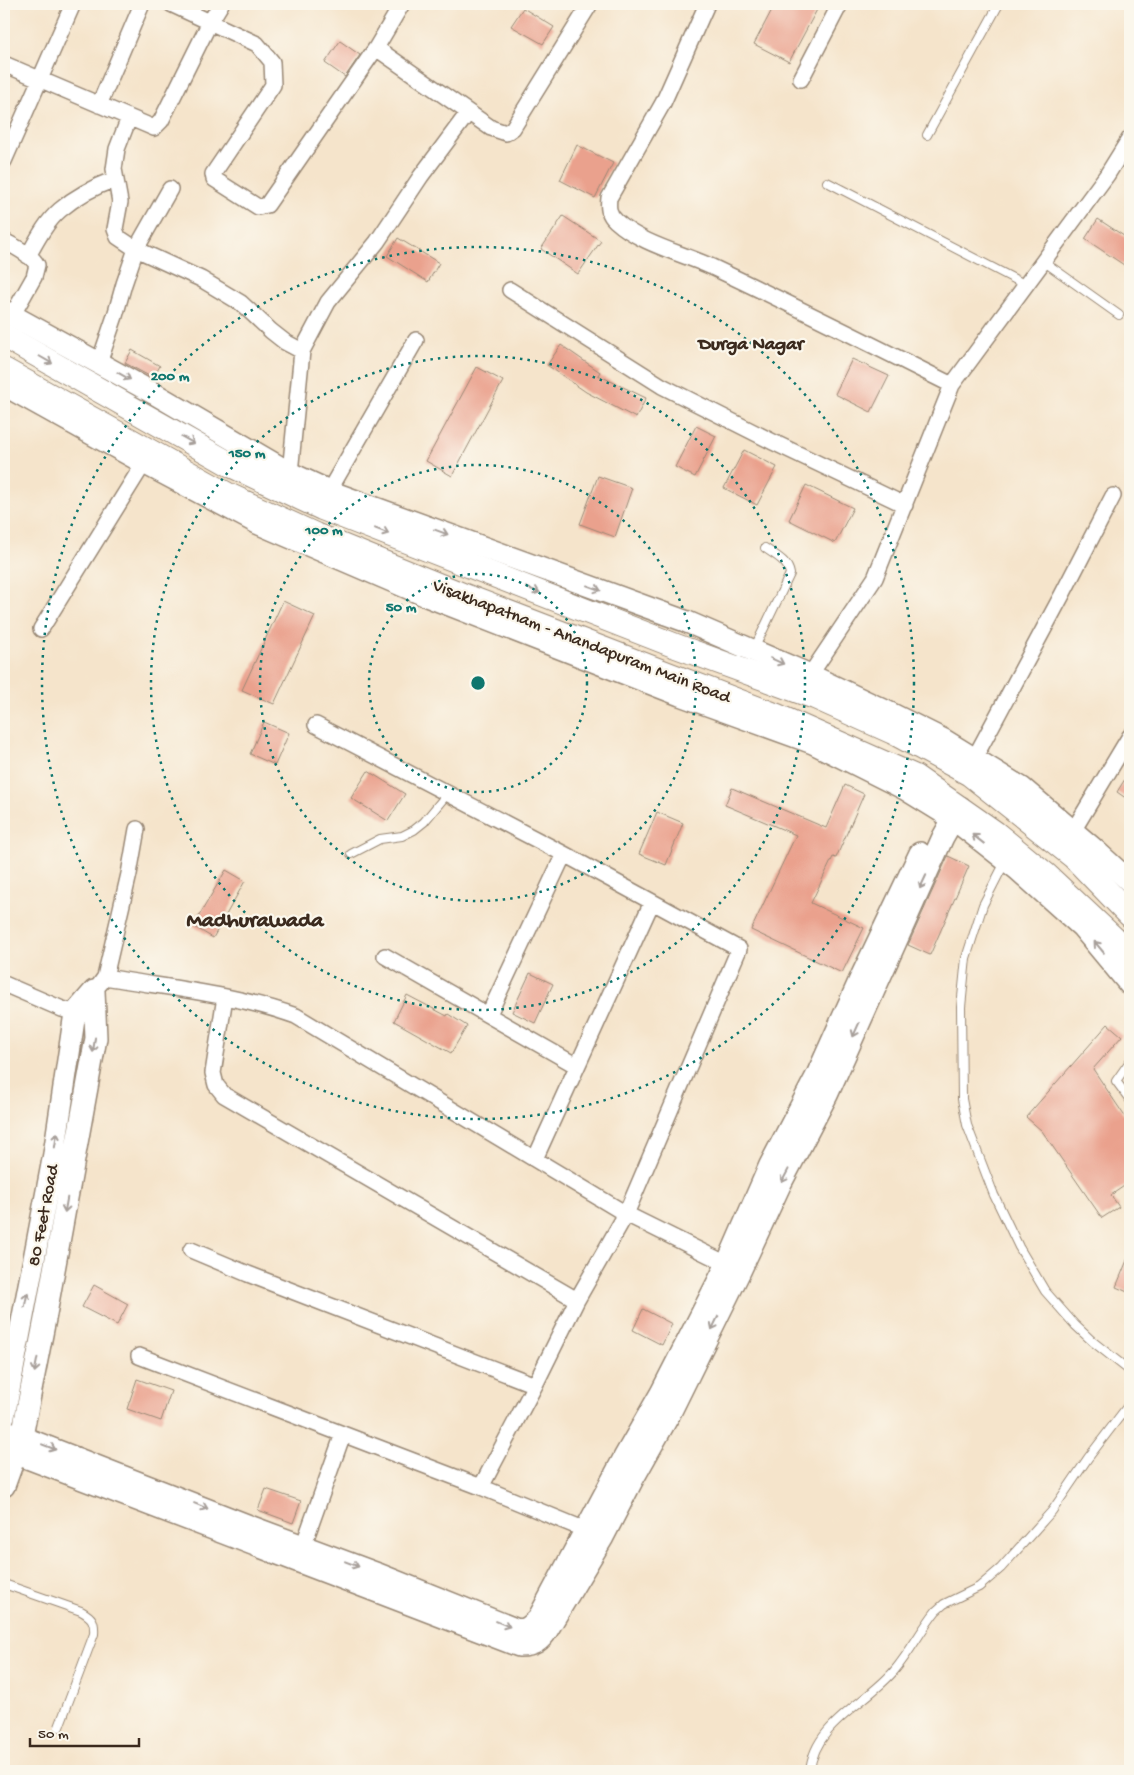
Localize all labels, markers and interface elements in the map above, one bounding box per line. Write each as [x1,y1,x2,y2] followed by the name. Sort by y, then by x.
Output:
[697,334,806,357] district label: Durga Nagar
[38,356,53,366] one-way arrow
[151,368,190,386] text: 200 m
[116,371,131,381] one-way arrow
[180,436,194,446] one-way arrow
[228,445,266,463] text: 150 m
[304,522,343,540] text: 100 m
[374,527,389,537] one-way arrow
[433,528,448,537] one-way arrow
[428,575,734,710] street label: Visakhapatnam - Anandapuram Main Road
[586,584,601,593] one-way arrow
[525,586,541,595] one-way arrow
[386,599,417,617] text: 50 m
[769,656,784,666] one-way arrow
[469,674,487,692] centre of rings
[972,834,985,845] one-way arrow
[918,874,927,889] one-way arrow
[187,909,325,935] district label: Madhurawada
[1093,941,1104,954] one-way arrow
[850,1022,860,1037] one-way arrow
[89,1036,99,1052] one-way arrow
[51,1132,61,1148] one-way arrow
[24,1161,65,1268] street label: 80 Feet Road
[779,1169,789,1183] one-way arrow
[61,1196,71,1212] one-way arrow
[22,1292,31,1308] one-way arrow
[710,1315,719,1330] one-way arrow
[31,1356,41,1372] one-way arrow
[41,1443,56,1452] one-way arrow
[193,1503,208,1512] one-way arrow
[344,1560,360,1569] one-way arrow
[495,1620,511,1629] one-way arrow
[30,1715,139,1747] scale bar
[38,1726,69,1744] text: 50 m

